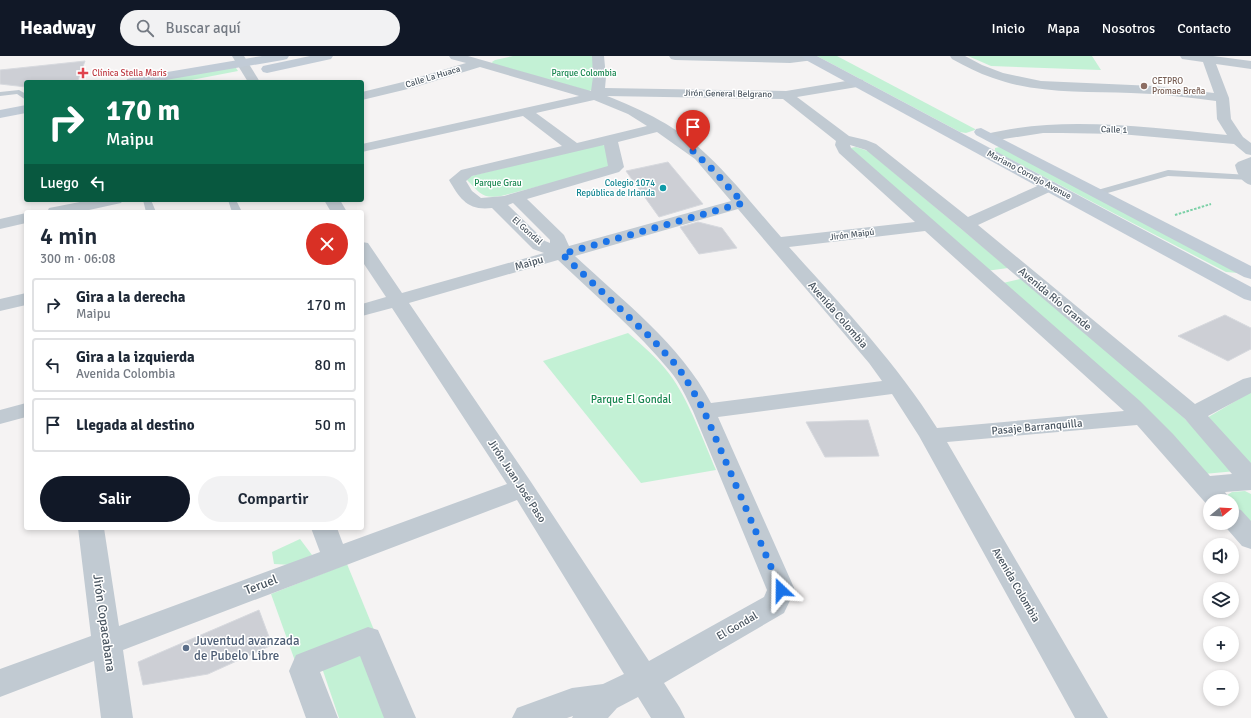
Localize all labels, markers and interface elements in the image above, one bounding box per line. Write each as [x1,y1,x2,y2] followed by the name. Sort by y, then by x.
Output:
[120,10,400,46] search box
[20,16,96,40] text: Headway
[134,17,156,39] icon: search
[166,19,241,37] text: Buscar aquí
[992,20,1025,37] text: Inicio
[1047,20,1080,37] text: Mapa
[1102,20,1155,37] text: Nosotros
[1177,20,1231,37] text: Contacto
[404,63,462,91] street label: Calle La Huaca
[77,67,89,79] marker: Clínica Stella Maris
[92,68,167,79] place label: Clínica Stella Maris
[551,68,617,79] park label: Parque Colombia
[1152,76,1206,97] place label: CETPRO Promae Breña
[1139,81,1149,91] marker: CETPRO Promae Breña
[684,88,772,100] street label: Jirón General Belgrano
[106,94,180,128] text: 170 m
[40,96,92,148] icon: right
[676,110,710,151] pin
[682,116,704,138] icon: arrive
[1101,124,1128,136] street label: Calle 1
[106,128,154,150] text: Maipu
[985,148,1073,202] street label: Mariano Cornejo Avenue
[87,172,109,194] icon: left
[40,174,79,192] text: Luego
[474,178,522,189] park label: Parque Grau
[576,178,655,199] place label: Colegio 1074 República de Irlanda
[658,183,668,193] marker: Colegio 1074 República de Irlanda
[510,215,545,248] street label: El Gondal
[40,221,97,251] text: 4 min
[306,223,348,265] button: close
[829,227,875,243] street label: Jirón Maipú
[40,251,116,267] text: 300 m · 06:08
[513,253,545,273] street label: Maipu
[1016,265,1094,333] street label: Avenida Río Grande
[806,279,871,351] street label: Avenida Colombia
[76,288,186,306] text: Gira a la derecha
[42,294,64,316] icon: right
[306,296,346,314] text: 170 m
[76,306,111,322] text: Maipu
[76,348,195,366] text: Gira a la izquierda
[42,354,64,376] icon: left
[315,356,346,374] text: 80 m
[76,366,175,382] text: Avenida Colombia
[591,393,671,406] park label: Parque El Gondal
[42,414,64,436] icon: arrive
[76,416,195,434] text: Llegada al destino
[315,416,346,434] text: 50 m
[991,417,1084,437] street label: Pasaje Barranquilla
[485,437,549,525] street label: Jirón Juan José Paso
[40,476,190,522] button: Salir
[198,476,348,522] button: Compartir
[1203,494,1239,530] north arrow
[1203,494,1239,706] map controls
[1203,538,1239,574] button: sound
[989,545,1043,625] street label: Avenida Colombia
[760,569,802,611] position arrow
[242,571,280,599] street label: Teruel
[89,573,119,673] street label: Jirón Copacabana
[1203,582,1239,618] button: layers
[714,609,760,643] street label: El Gondal
[1203,626,1239,662] button: +
[194,633,299,664] place label: Juventud avanzada de Pubelo Libre
[181,643,191,653] marker: Juventud avanzada de Pubelo Libre
[1203,670,1239,706] button: −

